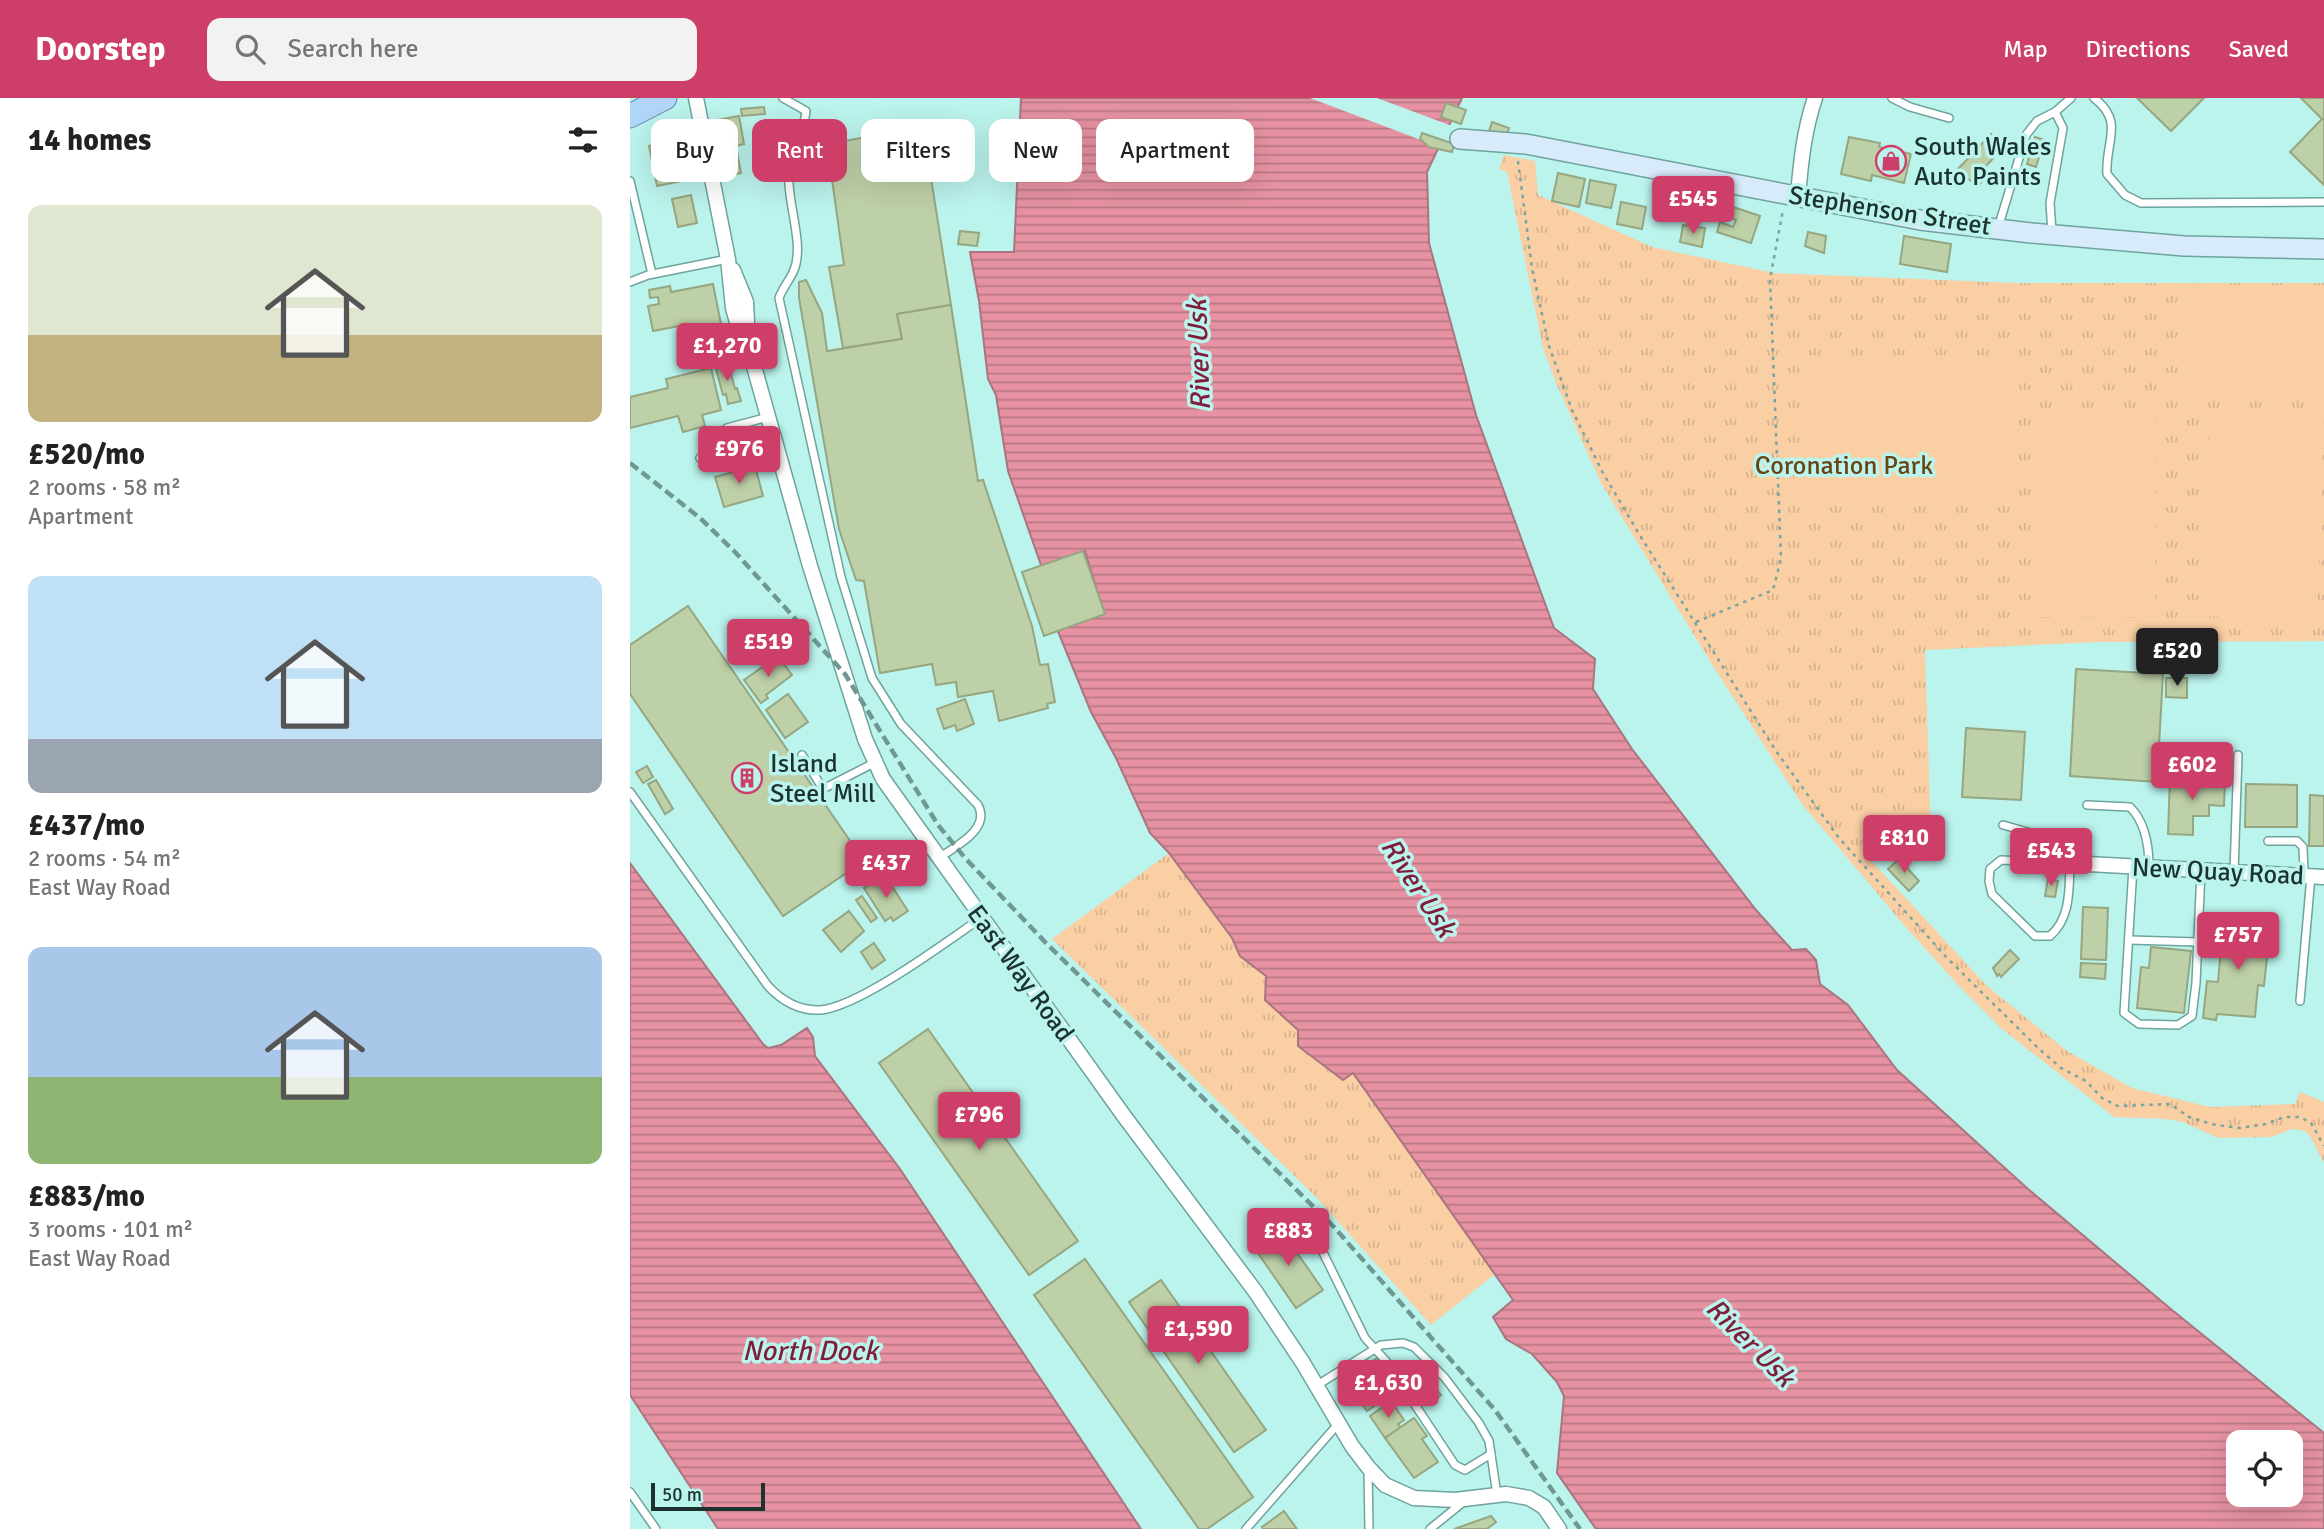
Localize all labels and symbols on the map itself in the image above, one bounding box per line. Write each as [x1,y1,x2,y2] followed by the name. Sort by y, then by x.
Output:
[1914,131,2051,193] place label: South Wales Auto Paints
[1874,144,1908,178] shop icon: South Wales Auto Paints
[1652,176,1734,236] pin: £545
[1787,179,1993,243] street label: Stephenson Street
[1180,296,1218,411] water label: River Usk
[670,324,784,383] pin: £1,270
[698,426,780,486] pin: £976
[1755,450,1933,482] park label: Coronation Park
[727,620,809,679] pin: £519
[2136,628,2218,688] pin: £520
[2151,742,2233,802] pin: £602
[770,748,876,810] place label: Island Steel Mill
[730,761,764,795] building icon: Island Steel Mill
[1863,816,1945,875] pin: £810
[2010,828,2092,888] pin: £543
[1374,832,1464,946] water label: River Usk
[845,840,927,900] pin: £437
[2131,852,2305,892] street label: New Quay Road
[960,899,1081,1048] street label: East Way Road
[2197,912,2279,972] pin: £757
[938,1093,1020,1152] pin: £796
[1247,1208,1329,1268] pin: £883
[1699,1291,1804,1396] water label: River Usk
[1141,1306,1255,1366] pin: £1,590
[742,1334,881,1368] water label: North Dock
[1331,1360,1445,1420] pin: £1,630
[651,1480,765,1512] scale bar

